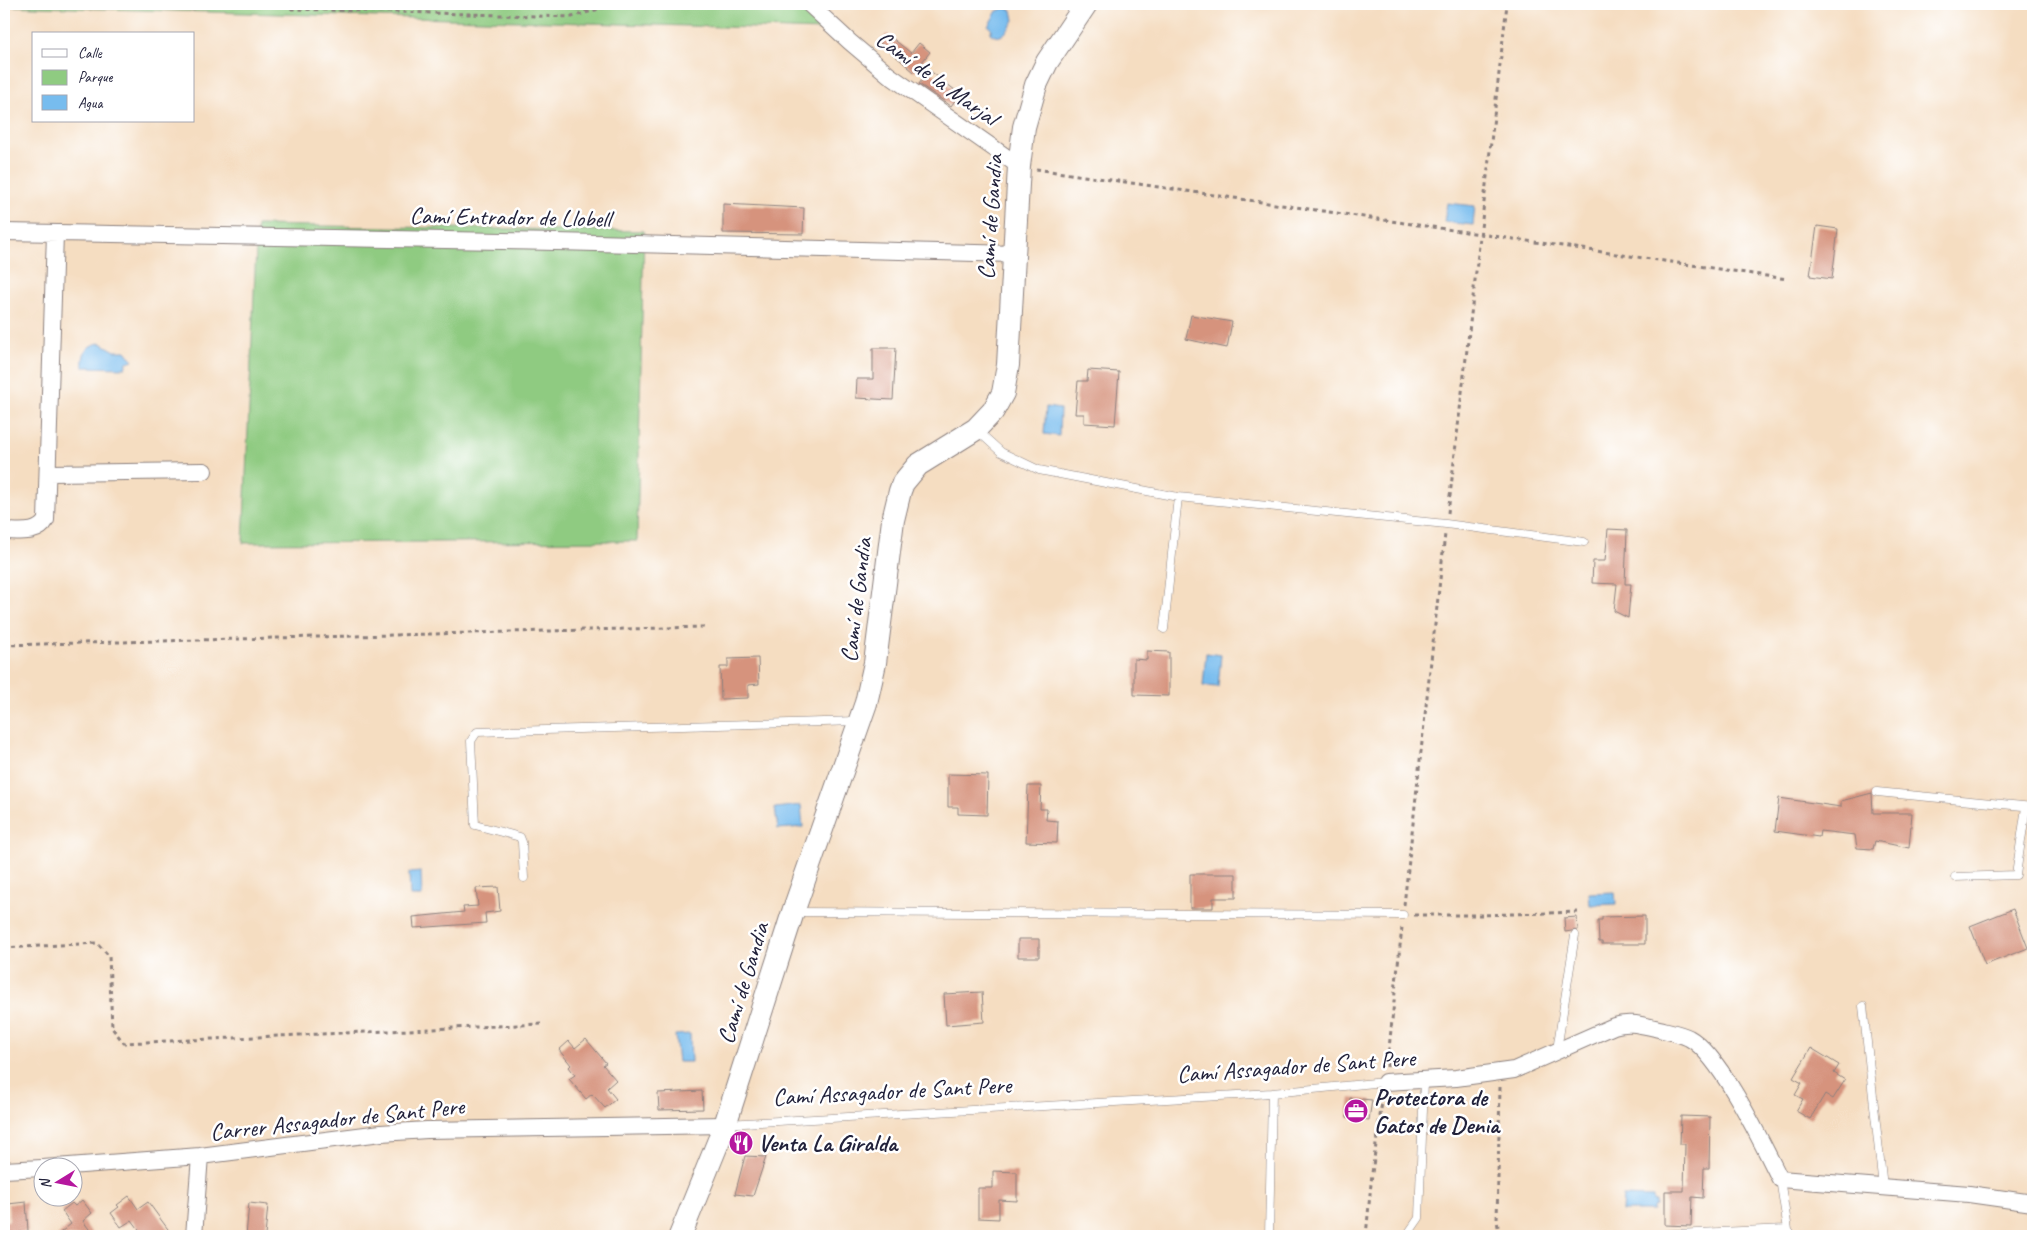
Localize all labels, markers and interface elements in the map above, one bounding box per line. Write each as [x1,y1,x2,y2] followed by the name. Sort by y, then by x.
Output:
[870,24,1007,135] street label: Camí de la Marjal
[32,32,195,122] legend
[78,44,103,63] text: Calle
[78,68,114,87] text: Parque
[78,94,103,113] text: Agua
[971,152,1009,280] street label: Camí de Gandia
[409,200,615,234] street label: Camí Entrador de Llobell
[833,535,879,664] street label: Camí de Gandia
[710,917,776,1047] street label: Camí de Gandia
[1176,1043,1418,1089] street label: Camí Assagador de Sant Pere
[772,1070,1014,1112] street label: Camí Assagador de Sant Pere
[1374,1082,1501,1140] place label: Protectora de Gatos de Denia
[208,1091,468,1147] street label: Carrer Assagador de Sant Pere
[1343,1098,1369,1124] office icon: Protectora de Gatos de Denia
[758,1128,899,1158] place label: Venta La Giralda
[728,1130,754,1156] restaurant icon: Venta La Giralda
[32,1158,82,1208] north arrow
[36,1176,55,1190] text: N

